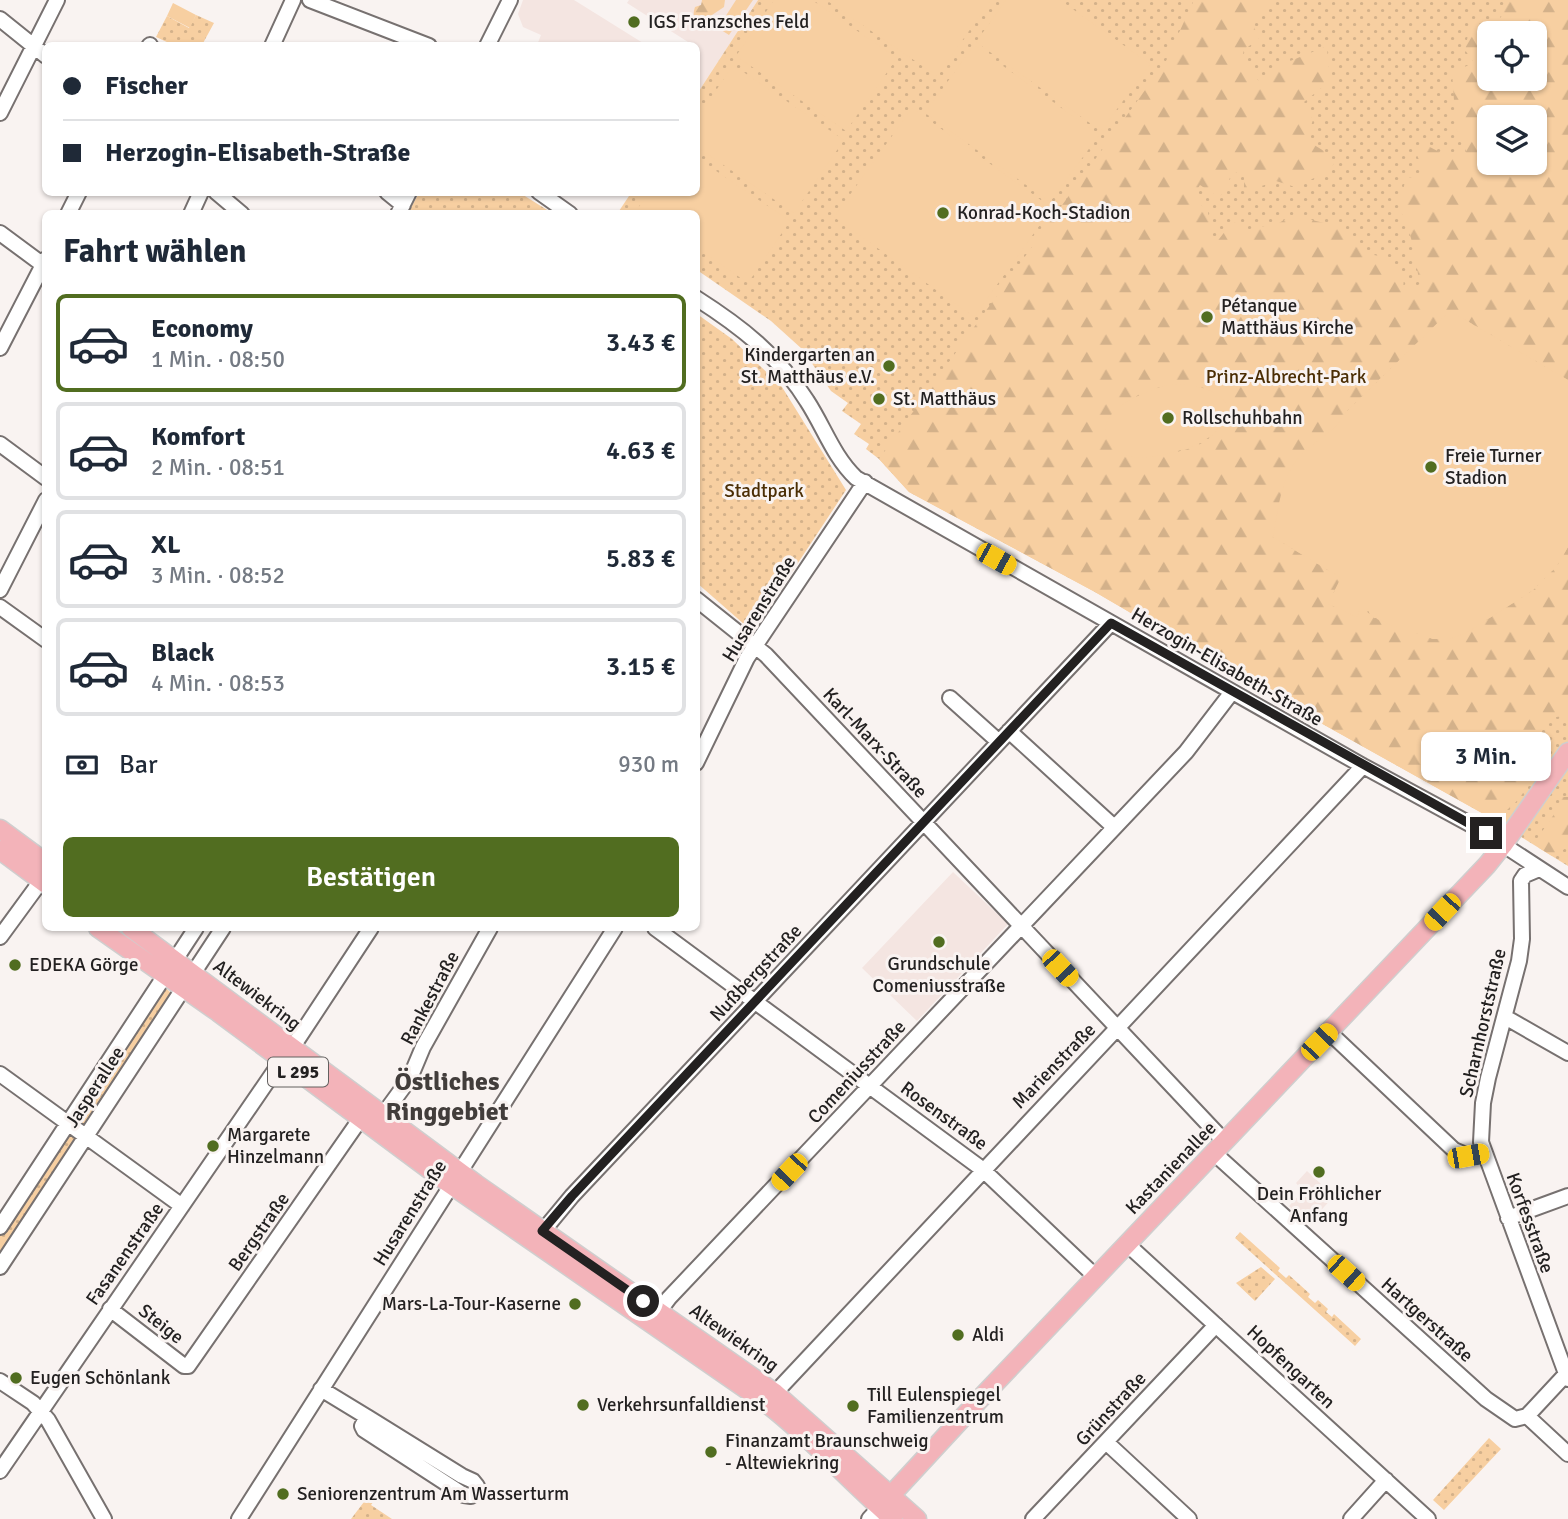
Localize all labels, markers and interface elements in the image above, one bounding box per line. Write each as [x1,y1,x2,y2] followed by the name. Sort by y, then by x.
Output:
[648,10,809,34] place label: IGS Franzsches Feld
[626,14,642,30] marker: IGS Franzsches Feld
[1477,21,1547,175] map controls
[1477,21,1547,91] button: locate
[105,70,188,102] text: Fischer
[1477,105,1547,175] button: layers
[105,137,410,169] text: Herzogin-Elisabeth-Straße
[957,201,1130,225] place label: Konrad-Koch-Stadion
[935,205,951,221] marker: Konrad-Koch-Stadion
[63,232,247,271] text: Fahrt wählen
[1221,294,1354,340] place label: Pétanque Matthäus Kirche
[1199,309,1215,325] marker: Pétanque Matthäus Kirche
[67,312,130,375] icon: car
[151,313,253,345] text: Economy
[606,327,675,359] text: 3.43 €
[741,343,875,389] place label: Kindergarten an St. Matthäus e.V.
[151,345,285,374] text: 1 Min. · 08:50
[881,358,897,374] marker: Kindergarten an St. Matthäus e.V.
[1206,365,1367,389] park label: Prinz-Albrecht-Park
[893,387,996,411] place label: St. Matthäus
[871,391,887,407] marker: St. Matthäus
[1182,406,1303,430] place label: Rollschuhbahn
[1160,410,1176,426] marker: Rollschuhbahn
[67,420,130,483] icon: car
[151,421,245,453] text: Komfort
[606,435,675,467] text: 4.63 €
[1445,444,1541,490] place label: Freie Turner Stadion
[151,453,285,482] text: 2 Min. · 08:51
[1423,459,1439,475] marker: Freie Turner Stadion
[724,479,804,503] park label: Stadtpark
[67,528,130,591] icon: car
[151,529,181,561] text: XL
[973,540,1020,578] car
[606,543,675,575] text: 5.83 €
[717,552,801,666] street label: Husarenstraße
[151,561,285,590] text: 3 Min. · 08:52
[1127,602,1327,732] street label: Herzogin-Elisabeth-Straße
[67,636,130,699] icon: car
[151,637,214,669] text: Black
[606,651,675,683] text: 3.15 €
[151,669,285,698] text: 4 Min. · 08:53
[818,683,932,803] street label: Karl-Marx-Straße
[1421,732,1551,780] callout: 3 Min.
[1455,742,1517,771] text: 3 Min.
[63,746,101,784] icon: cash
[119,749,157,781] text: Bar
[618,750,679,779] text: 930 m
[1470,817,1502,849] route end
[63,837,679,917] button: Bestätigen
[1420,889,1465,935] car
[705,919,807,1027] street label: Nußbergstraße
[931,934,947,950] marker: Grundschule Comeniusstraße
[1038,945,1083,991] car
[1454,946,1512,1100] street label: Scharnhorststraße
[395,947,465,1049] street label: Rankestraße
[873,952,1005,998] place label: Grundschule Comeniusstraße
[29,953,138,977] place label: EDEKA Görge
[208,954,306,1036] street label: Altewiekring
[7,957,23,973] marker: EDEKA Görge
[803,1015,911,1129] street label: Comeniusstraße
[1007,1018,1101,1114] street label: Marienstraße
[1297,1020,1342,1064] car
[60,1042,130,1132] street label: Jasperallee
[268,1058,328,1086] road number: L 295
[385,1066,509,1128] district label: Östliches Ringgebiet
[896,1076,992,1156] street label: Rosenstraße
[1121,1116,1221,1220] street label: Kastanienallee
[227,1123,324,1169] place label: Margarete Hinzelmann
[205,1138,221,1154] marker: Margarete Hinzelmann
[1446,1142,1491,1170] car
[767,1149,812,1195] car
[368,1156,452,1270] street label: Husarenstraße
[1311,1164,1327,1180] marker: Dein Fröhlicher Anfang
[1501,1169,1559,1277] street label: Korfesstraße
[1257,1182,1381,1228] place label: Dein Fröhlicher Anfang
[223,1188,295,1276] street label: Bergstraße
[81,1198,169,1310] street label: Fasanenstraße
[1324,1251,1369,1295] car
[1376,1272,1478,1368] street label: Hartgerstraße
[627,1285,659,1317] route start
[382,1292,561,1316] place label: Mars-La-Tour-Kaserne
[567,1296,583,1312] marker: Mars-La-Tour-Kaserne
[685,1298,783,1378] street label: Altewiekring
[133,1299,189,1349] street label: Steige
[1242,1320,1340,1414] street label: Hopfengarten
[972,1323,1004,1347] place label: Aldi
[950,1327,966,1343] marker: Aldi
[30,1366,171,1390] place label: Eugen Schönlank
[1071,1367,1151,1451] street label: Grünstraße
[8,1370,24,1386] marker: Eugen Schönlank
[867,1383,1004,1429] place label: Till Eulenspiegel Familienzentrum
[597,1393,766,1417] place label: Verkehrsunfalldienst
[575,1397,591,1413] marker: Verkehrsunfalldienst
[845,1398,861,1414] marker: Till Eulenspiegel Familienzentrum
[725,1429,928,1475] place label: Finanzamt Braunschweig - Altewiekring
[703,1444,719,1460] marker: Finanzamt Braunschweig - Altewiekring
[297,1482,569,1506] place label: Seniorenzentrum Am Wasserturm
[275,1486,291,1502] marker: Seniorenzentrum Am Wasserturm

